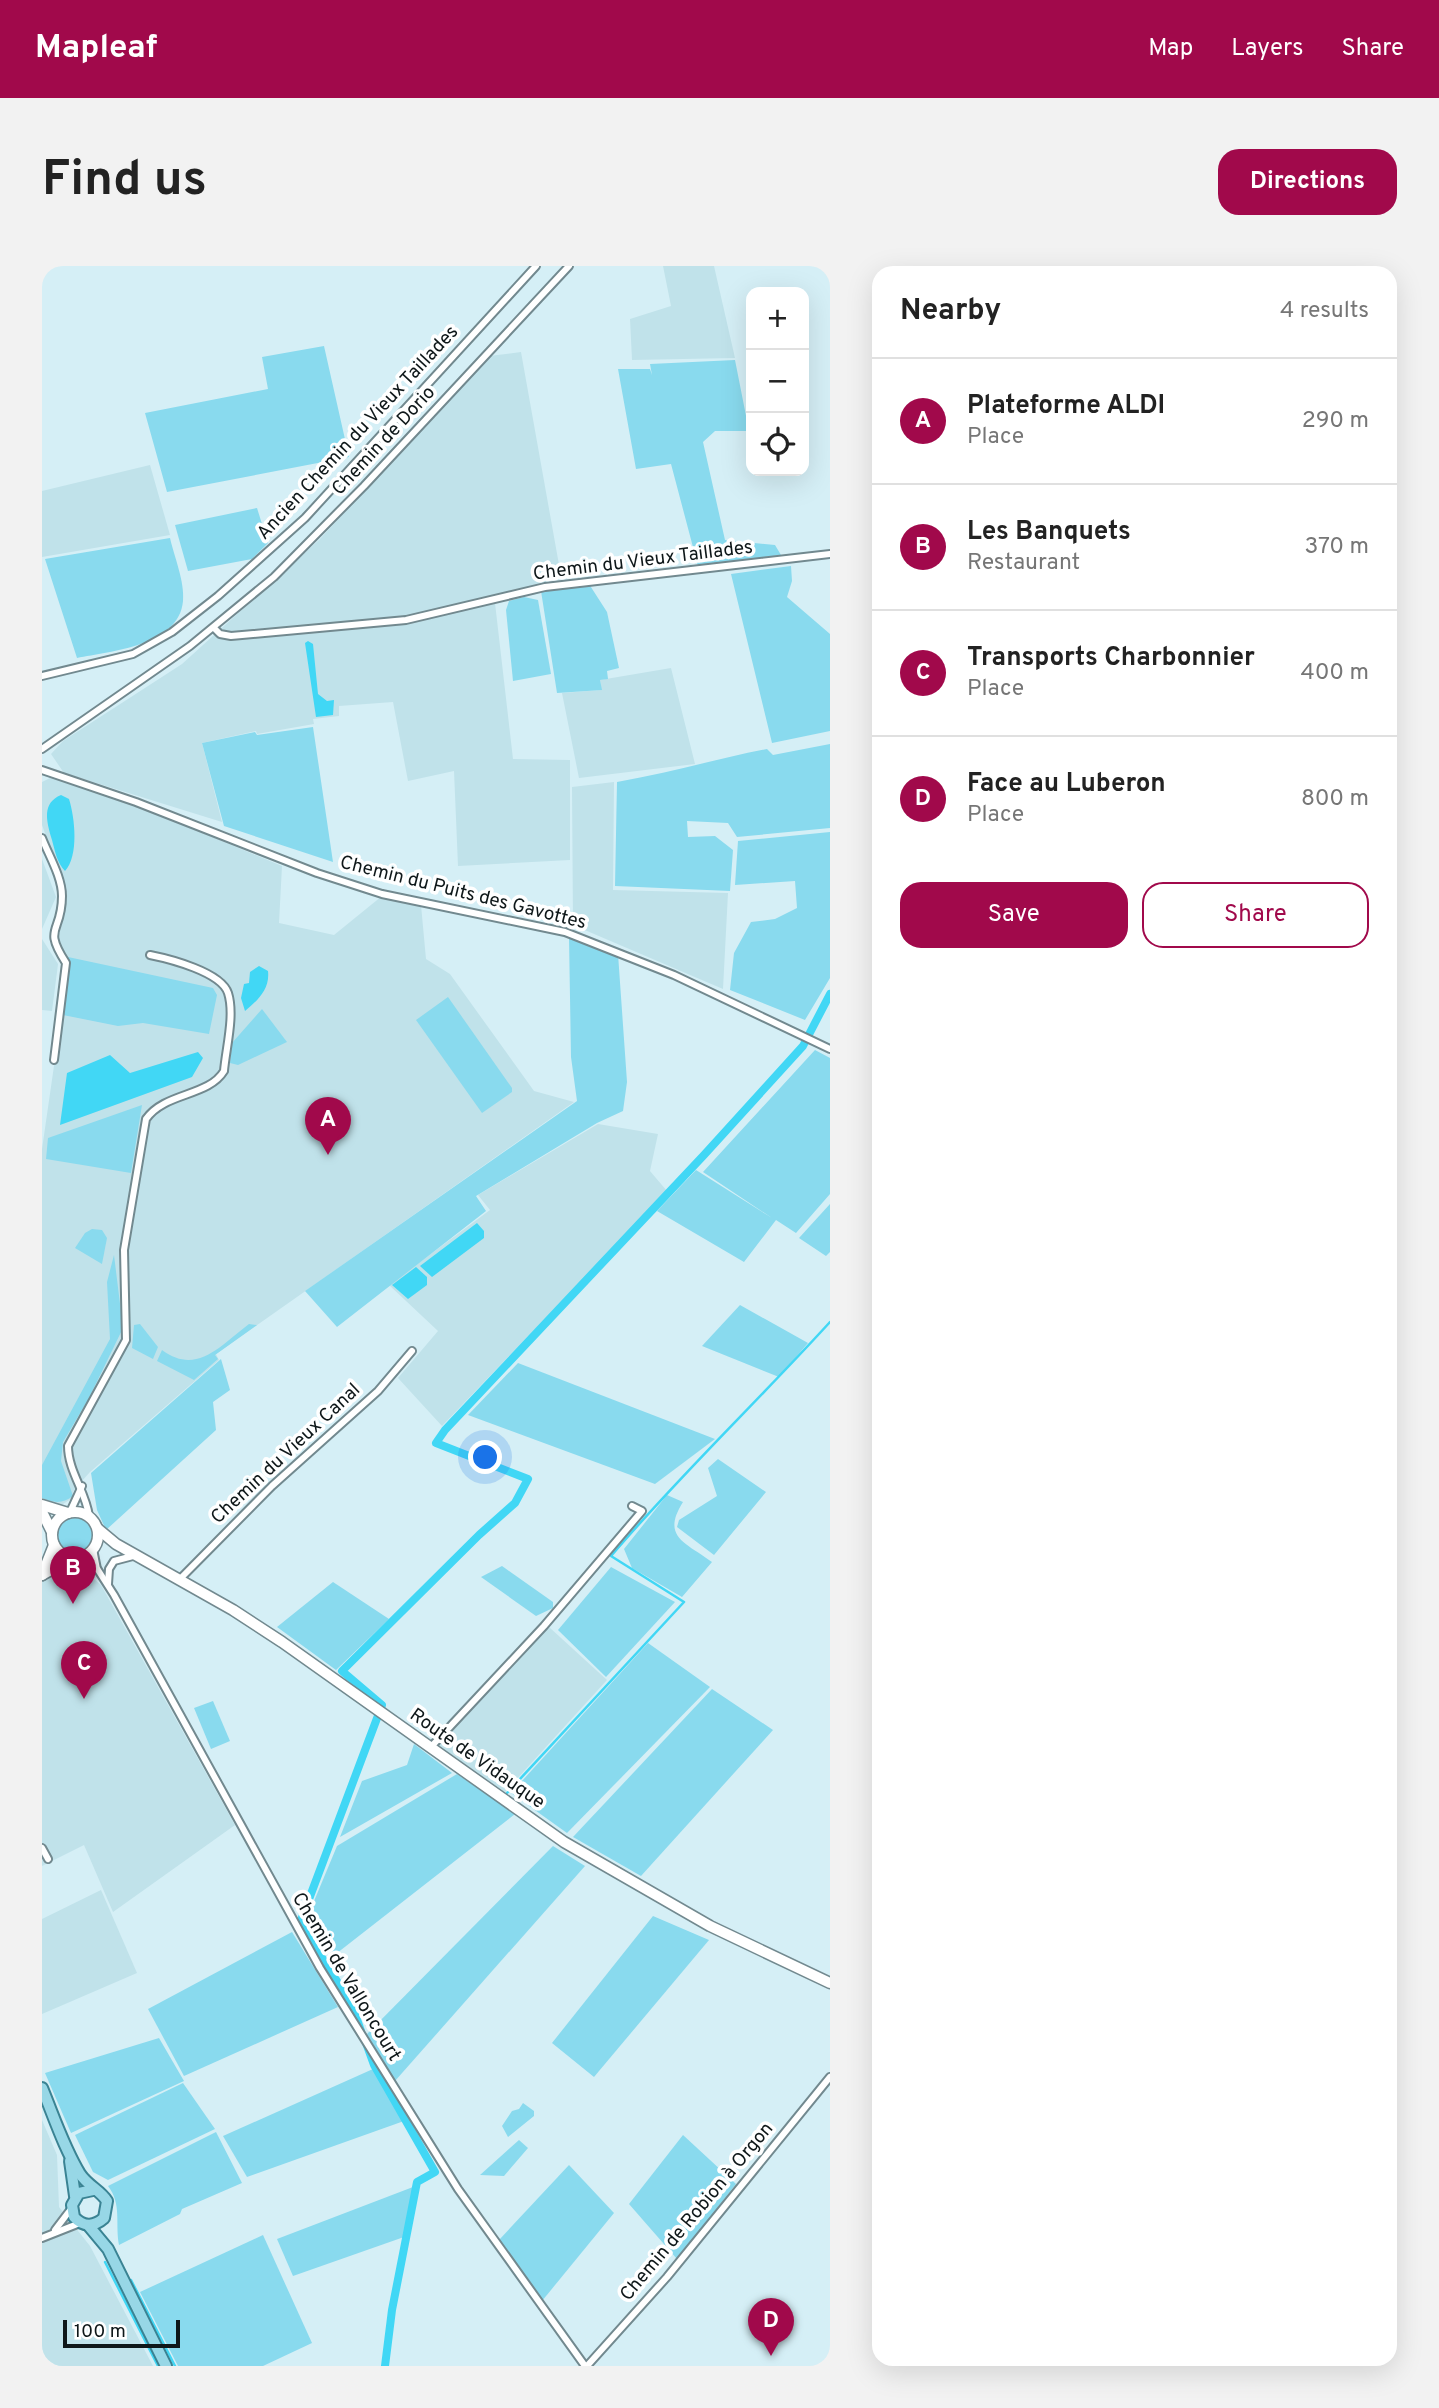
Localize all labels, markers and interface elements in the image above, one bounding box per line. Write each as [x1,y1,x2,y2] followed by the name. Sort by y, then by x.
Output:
[35,28,158,70] text: Mapleaf
[1148,34,1193,64] text: Map
[1231,34,1303,64] text: Layers
[1341,34,1404,64] text: Share
[1218,149,1397,215] button: Directions
[42,151,207,213] text: Find us
[746,287,809,476] map controls
[746,287,809,350] button: +
[900,293,1001,330] text: Nearby
[1280,297,1369,326] text: 4 results
[252,321,464,545] street label: Ancien Chemin du Vieux Taillades
[746,350,809,413] button: −
[327,381,441,501] street label: Chemin de Dorio
[967,390,1165,423] text: Plateforme ALDI
[915,407,931,436] text: A
[1302,407,1369,436] text: 290 m
[746,413,809,476] button: locate
[967,423,1024,452] text: Place
[967,516,1131,549] text: Les Banquets
[915,533,931,562] text: B
[1304,533,1369,562] text: 370 m
[532,536,754,586] street label: Chemin du Vieux Taillades
[967,549,1080,578] text: Restaurant
[967,642,1255,675] text: Transports Charbonnier
[916,659,930,688] text: C
[1300,659,1369,688] text: 400 m
[967,675,1024,704] text: Place
[967,768,1166,801] text: Face au Luberon
[915,785,931,814] text: D
[1301,785,1369,814] text: 800 m
[967,801,1024,830] text: Place
[337,851,589,935] street label: Chemin du Puits des Gavottes
[900,882,1128,948] button: Save
[1142,882,1369,948] button: Share
[305,1097,351,1155] pin: A
[206,1378,366,1530] street label: Chemin du Vieux Canal
[468,1440,502,1474] your location
[50,1546,96,1604] pin: B
[61,1641,107,1699] pin: C
[405,1703,549,1815] street label: Route de Vidauque
[286,1888,406,2066] street label: Chemin de Valloncourt
[615,2118,779,2306] street label: Chemin de Robion à Orgon
[748,2298,794,2356] pin: D
[63,2317,180,2349] scale bar
[74,2320,126,2344] text: 100 m

